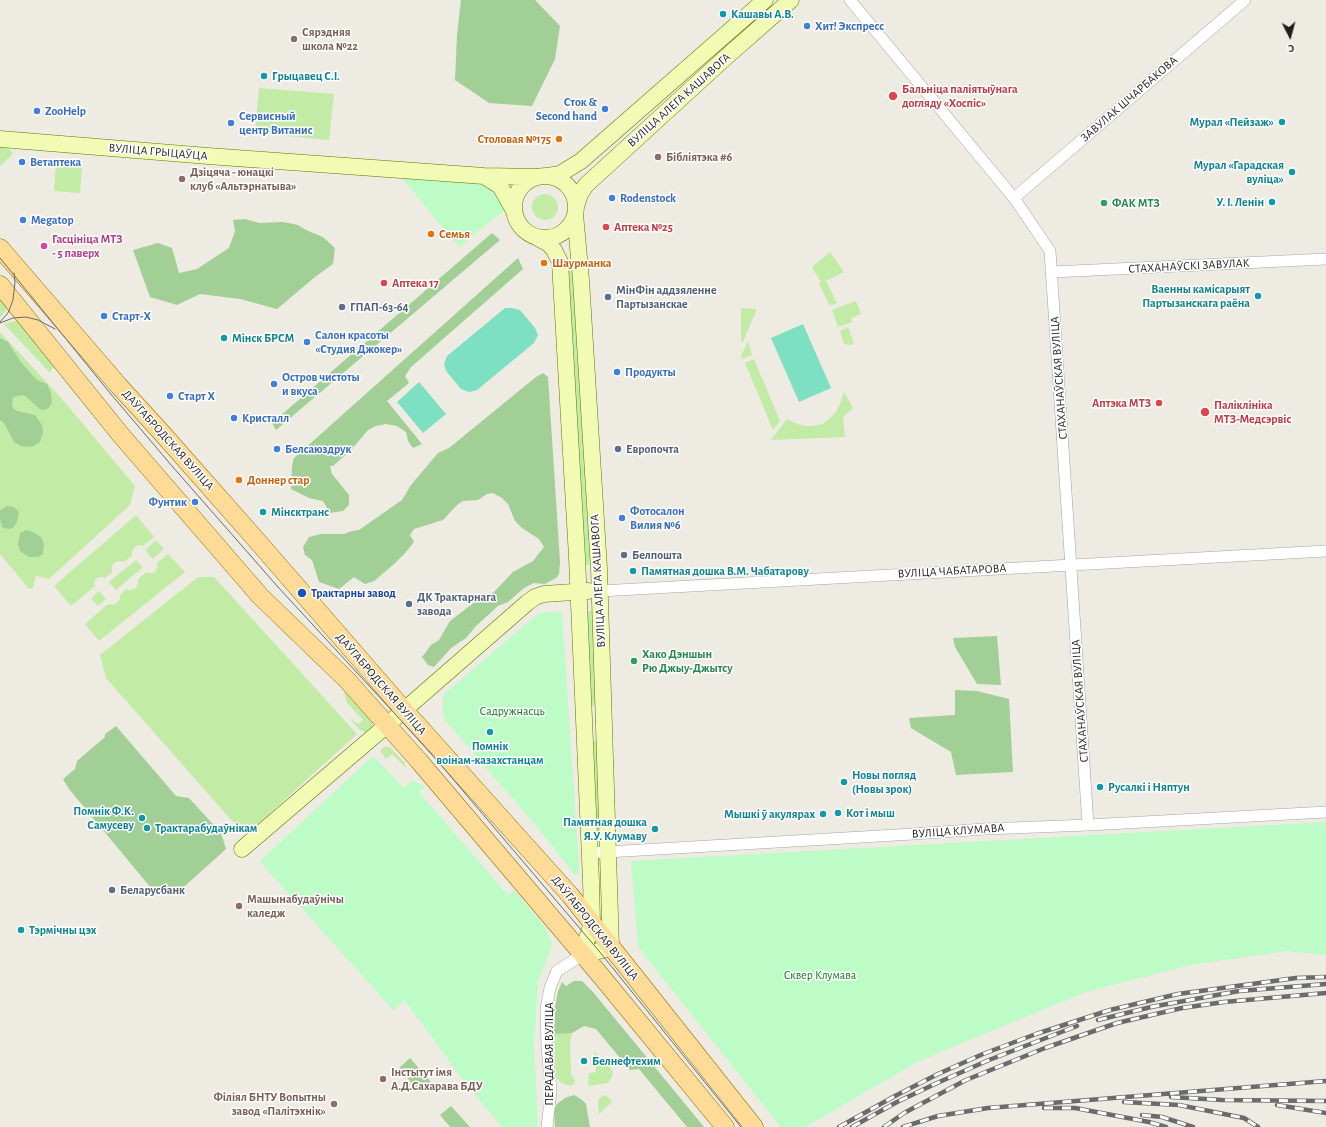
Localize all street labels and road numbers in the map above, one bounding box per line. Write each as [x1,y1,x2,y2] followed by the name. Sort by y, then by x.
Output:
[624,50,734,150] street label: ВУЛІЦА АЛЕГА КАШАВОГА
[1078,53,1180,145] street label: ЗАВУЛАК ШЧАРБАКОВА
[108,140,208,164] street label: ВУЛІЦА ГРЫЦАЎЦА
[1128,256,1250,276] street label: СТАХАНАЎСКІ ЗАВУЛАК
[1048,316,1070,440] street label: СТАХАНАЎСКАЯ ВУЛІЦА
[119,387,217,493] street label: ДАЎГАБРОДСКАЯ ВУЛІЦА
[587,514,609,648] street label: ВУЛІЦА АЛЕГА КАШАВОГА
[897,561,1007,581] street label: ВУЛІЦА ЧАБАТАРОВА
[333,630,429,738] street label: ДАЎГАБРОДСКАЯ ВУЛІЦА
[1069,639,1091,763] street label: СТАХАНАЎСКАЯ ВУЛІЦА
[911,821,1005,841] street label: ВУЛІЦА КЛУМАВА
[548,873,642,983] street label: ДАЎГАБРОДСКАЯ ВУЛІЦА
[542,1002,556,1106] street label: ПЕРАДАВАЯ ВУЛІЦА

